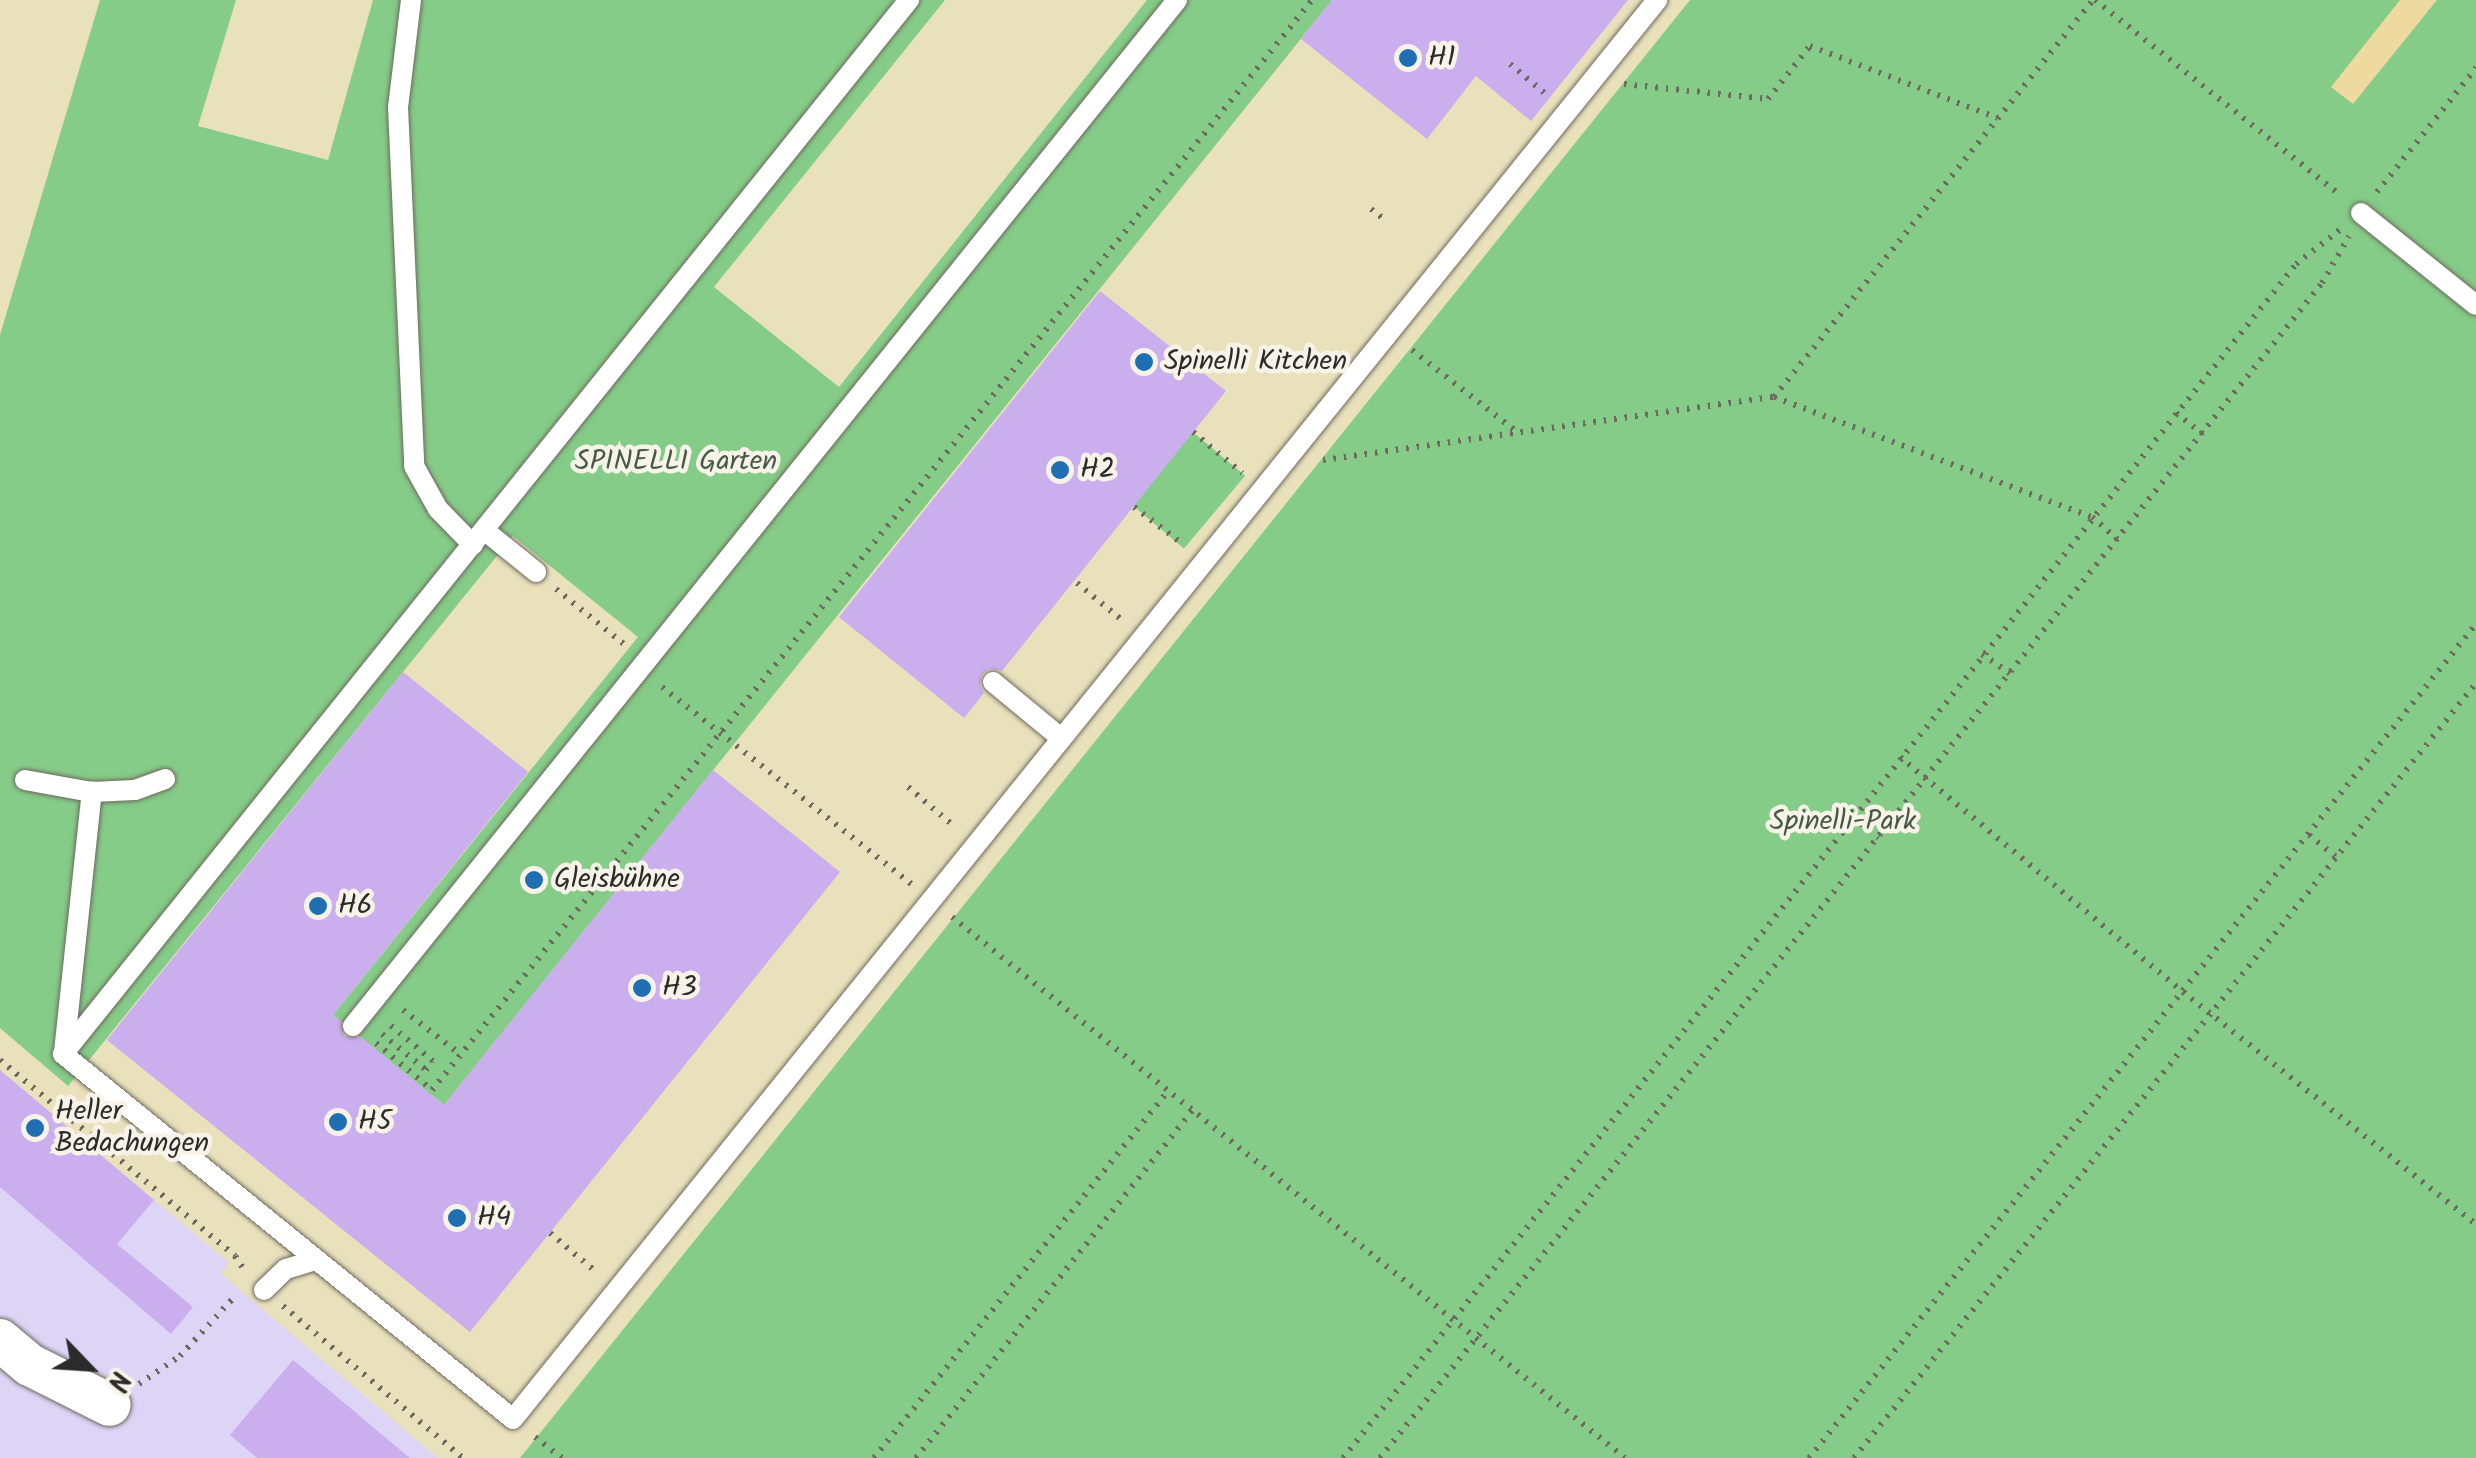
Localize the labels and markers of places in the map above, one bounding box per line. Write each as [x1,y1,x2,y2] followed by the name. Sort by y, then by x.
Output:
[1428,41,1456,75] place label: H1
[1397,47,1419,69] marker: H1
[1164,345,1347,379] place label: Spinelli Kitchen
[1133,351,1155,373] marker: Spinelli Kitchen
[1080,453,1115,487] place label: H2
[1049,459,1071,481] marker: H2
[554,863,680,897] place label: Gleisbühne
[523,869,545,891] marker: Gleisbühne
[338,889,372,923] place label: H6
[307,895,329,917] marker: H6
[662,971,697,1005] place label: H3
[631,977,653,999] marker: H3
[55,1095,209,1161] place label: Heller Bedachungen
[358,1105,392,1139] place label: H5
[327,1111,349,1133] marker: H5
[24,1117,46,1139] marker: Heller Bedachungen
[477,1201,511,1235] place label: H4
[446,1207,468,1229] marker: H4

